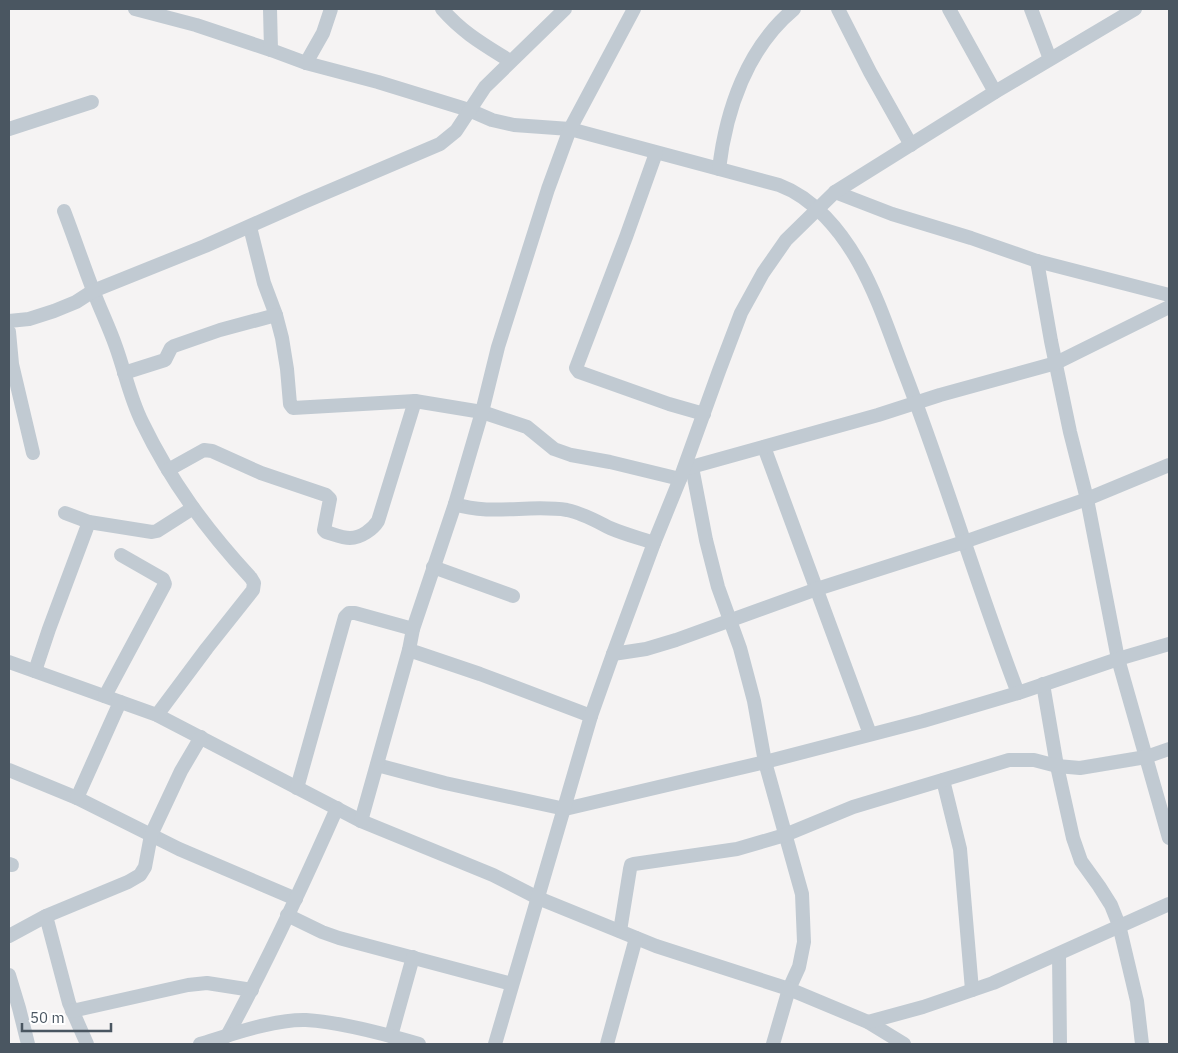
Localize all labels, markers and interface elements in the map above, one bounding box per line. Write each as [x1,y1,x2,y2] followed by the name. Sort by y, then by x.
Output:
[22,1000,111,1032] scale bar
[30,1008,65,1027] text: 50 m

